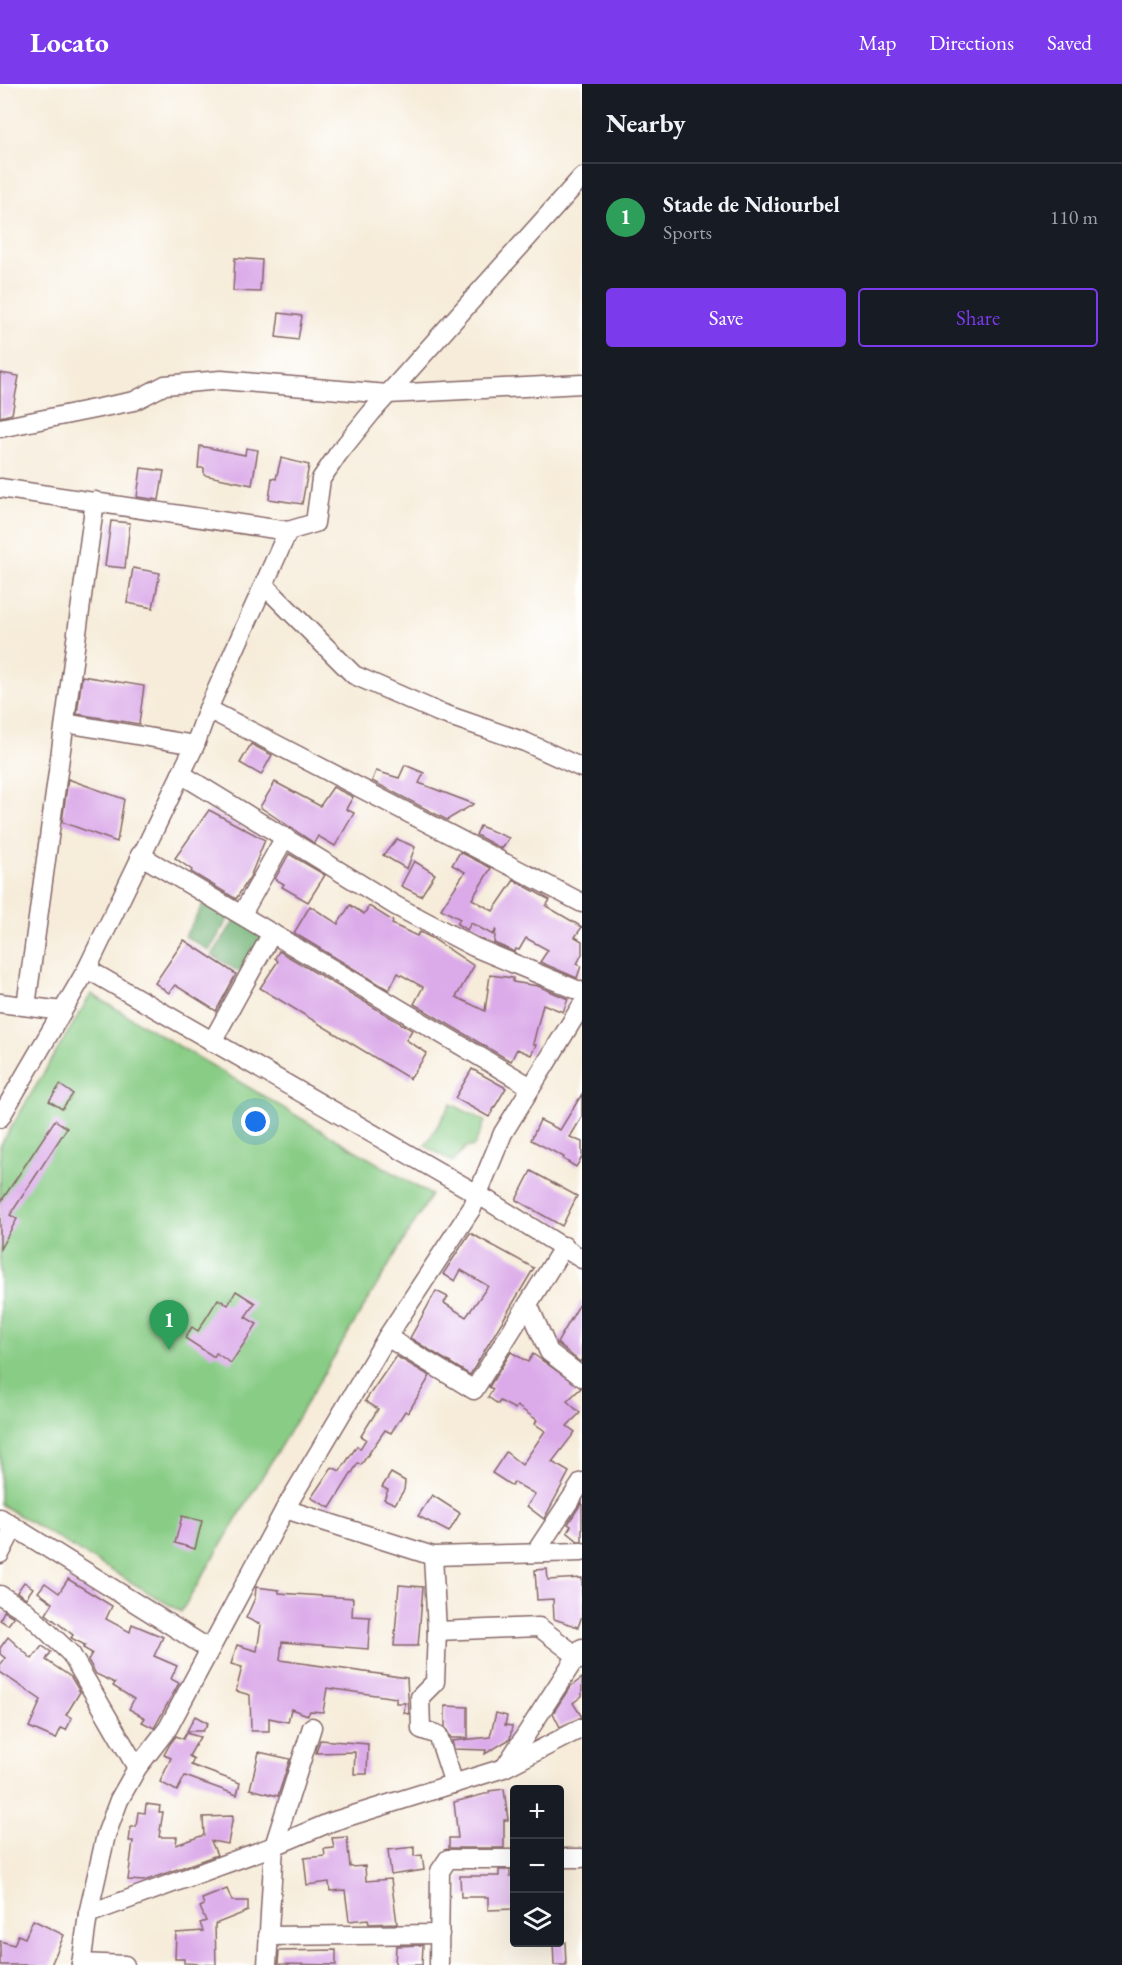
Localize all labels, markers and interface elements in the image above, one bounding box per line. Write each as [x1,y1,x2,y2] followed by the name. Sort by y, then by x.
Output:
[30,24,109,60] text: Locato
[859,29,896,56] text: Map
[929,29,1014,56] text: Directions
[1047,29,1092,56] text: Saved
[606,106,686,140] text: Nearby
[663,190,840,219] text: Stade de Ndiourbel
[620,204,631,230] text: 1
[1050,204,1098,230] text: 110 m
[663,219,712,245] text: Sports
[606,288,846,347] button: Save
[858,288,1098,347] button: Share
[241,1107,270,1136] your location
[150,1300,188,1350] pin: 1
[510,1785,564,1947] map controls
[510,1785,564,1839] button: +
[510,1839,564,1893] button: −
[510,1893,564,1947] button: layers

